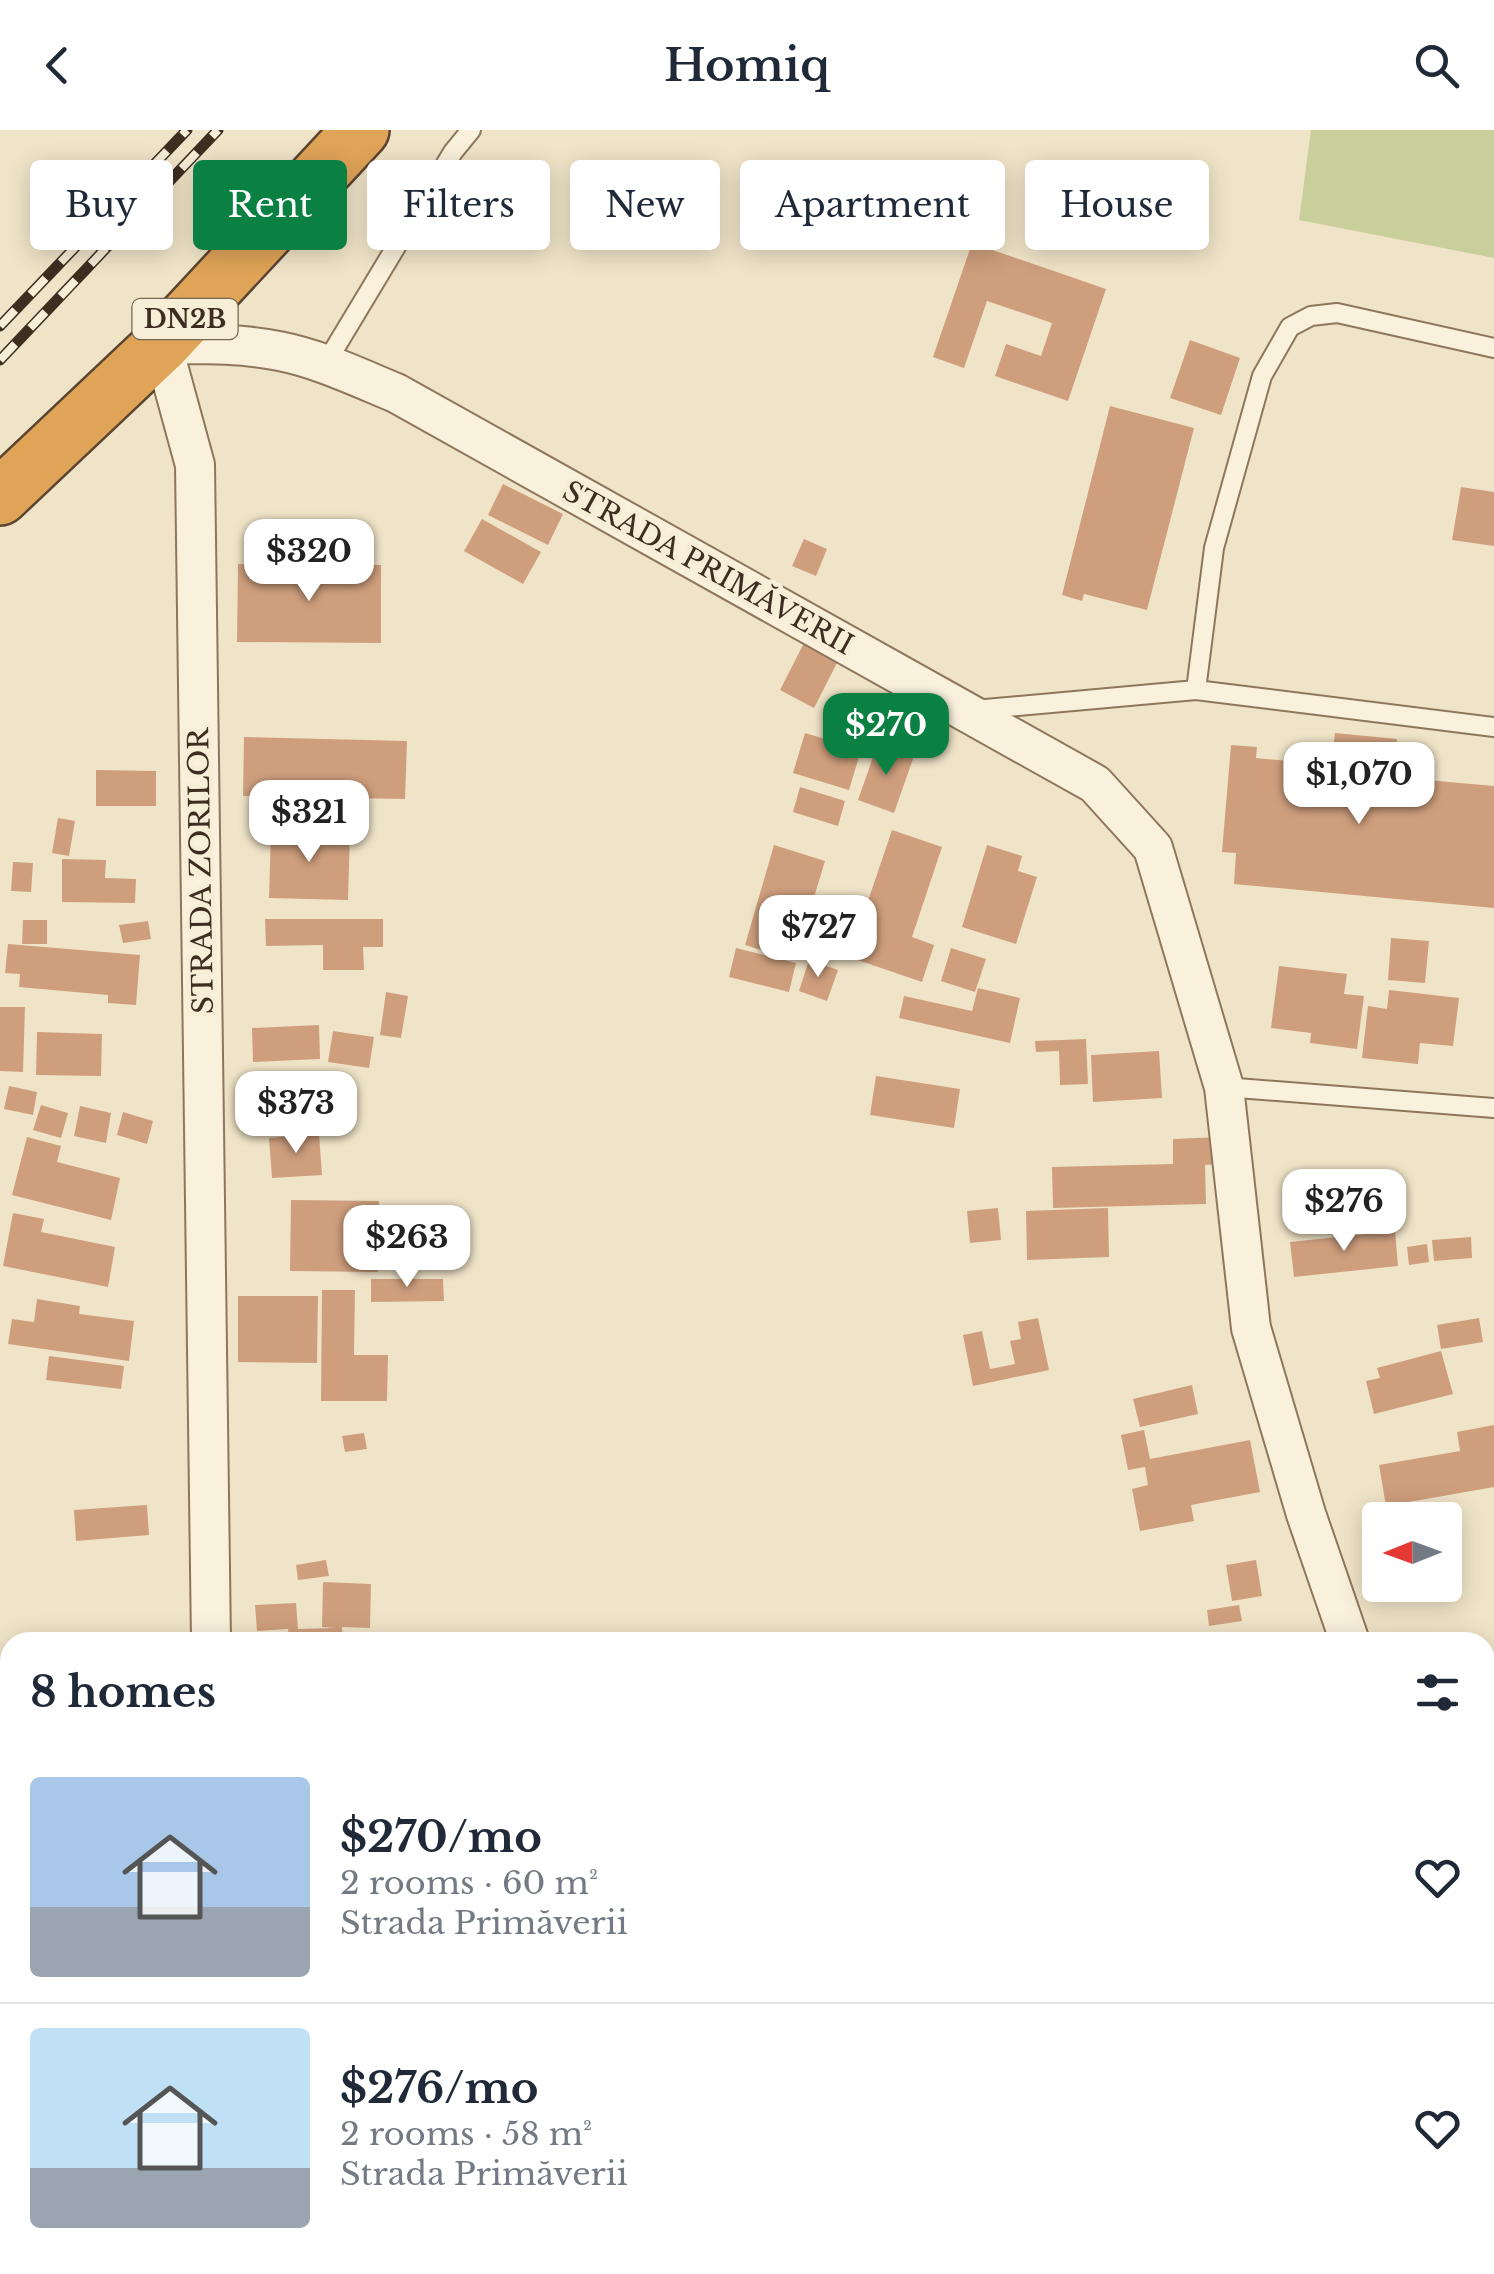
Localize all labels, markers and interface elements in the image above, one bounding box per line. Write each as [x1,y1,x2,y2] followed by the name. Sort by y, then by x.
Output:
[664,37,830,93] text: Homiq
[30,38,85,93] icon: back
[1409,38,1464,93] icon: search
[30,160,173,250] chip: Buy
[193,160,347,250] chip: Rent
[367,160,550,250] chip: Filters
[570,160,720,250] chip: New
[740,160,1005,250] chip: Apartment
[1025,160,1209,250] chip: House
[132,299,238,339] road number: DN2B
[557,473,859,663] street label: STRADA PRIMĂVERII
[250,519,368,604] pin: $320
[266,531,352,571] text: $320
[827,693,945,778] pin: $270
[845,705,927,745] text: $270
[181,727,221,1014] street label: STRADA ZORILOR
[1278,742,1440,827] pin: $1,070
[1305,754,1413,794] text: $1,070
[250,780,368,865] pin: $321
[271,792,347,832] text: $321
[759,895,877,980] pin: $727
[781,907,855,947] text: $727
[237,1071,355,1156] pin: $373
[257,1083,335,1123] text: $373
[1285,1169,1403,1254] pin: $276
[1304,1181,1384,1221] text: $276
[348,1205,466,1290] pin: $263
[365,1217,449,1257] text: $263
[1362,1502,1462,1602] north arrow
[1362,1502,1462,1602] map controls
[1410,1665,1465,1720] icon: filters
[30,1666,216,1718] text: 8 homes
[340,1811,542,1863] text: $270/mo
[110,1817,230,1937] icon: home
[1410,1850,1465,1905] icon: heart
[340,1863,598,1903] text: 2 rooms · 60 m²
[340,1903,628,1943] text: Strada Primăverii
[340,2062,539,2114] text: $276/mo
[110,2068,230,2188] icon: home
[1410,2101,1465,2156] icon: heart
[340,2114,592,2154] text: 2 rooms · 58 m²
[340,2154,628,2194] text: Strada Primăverii

